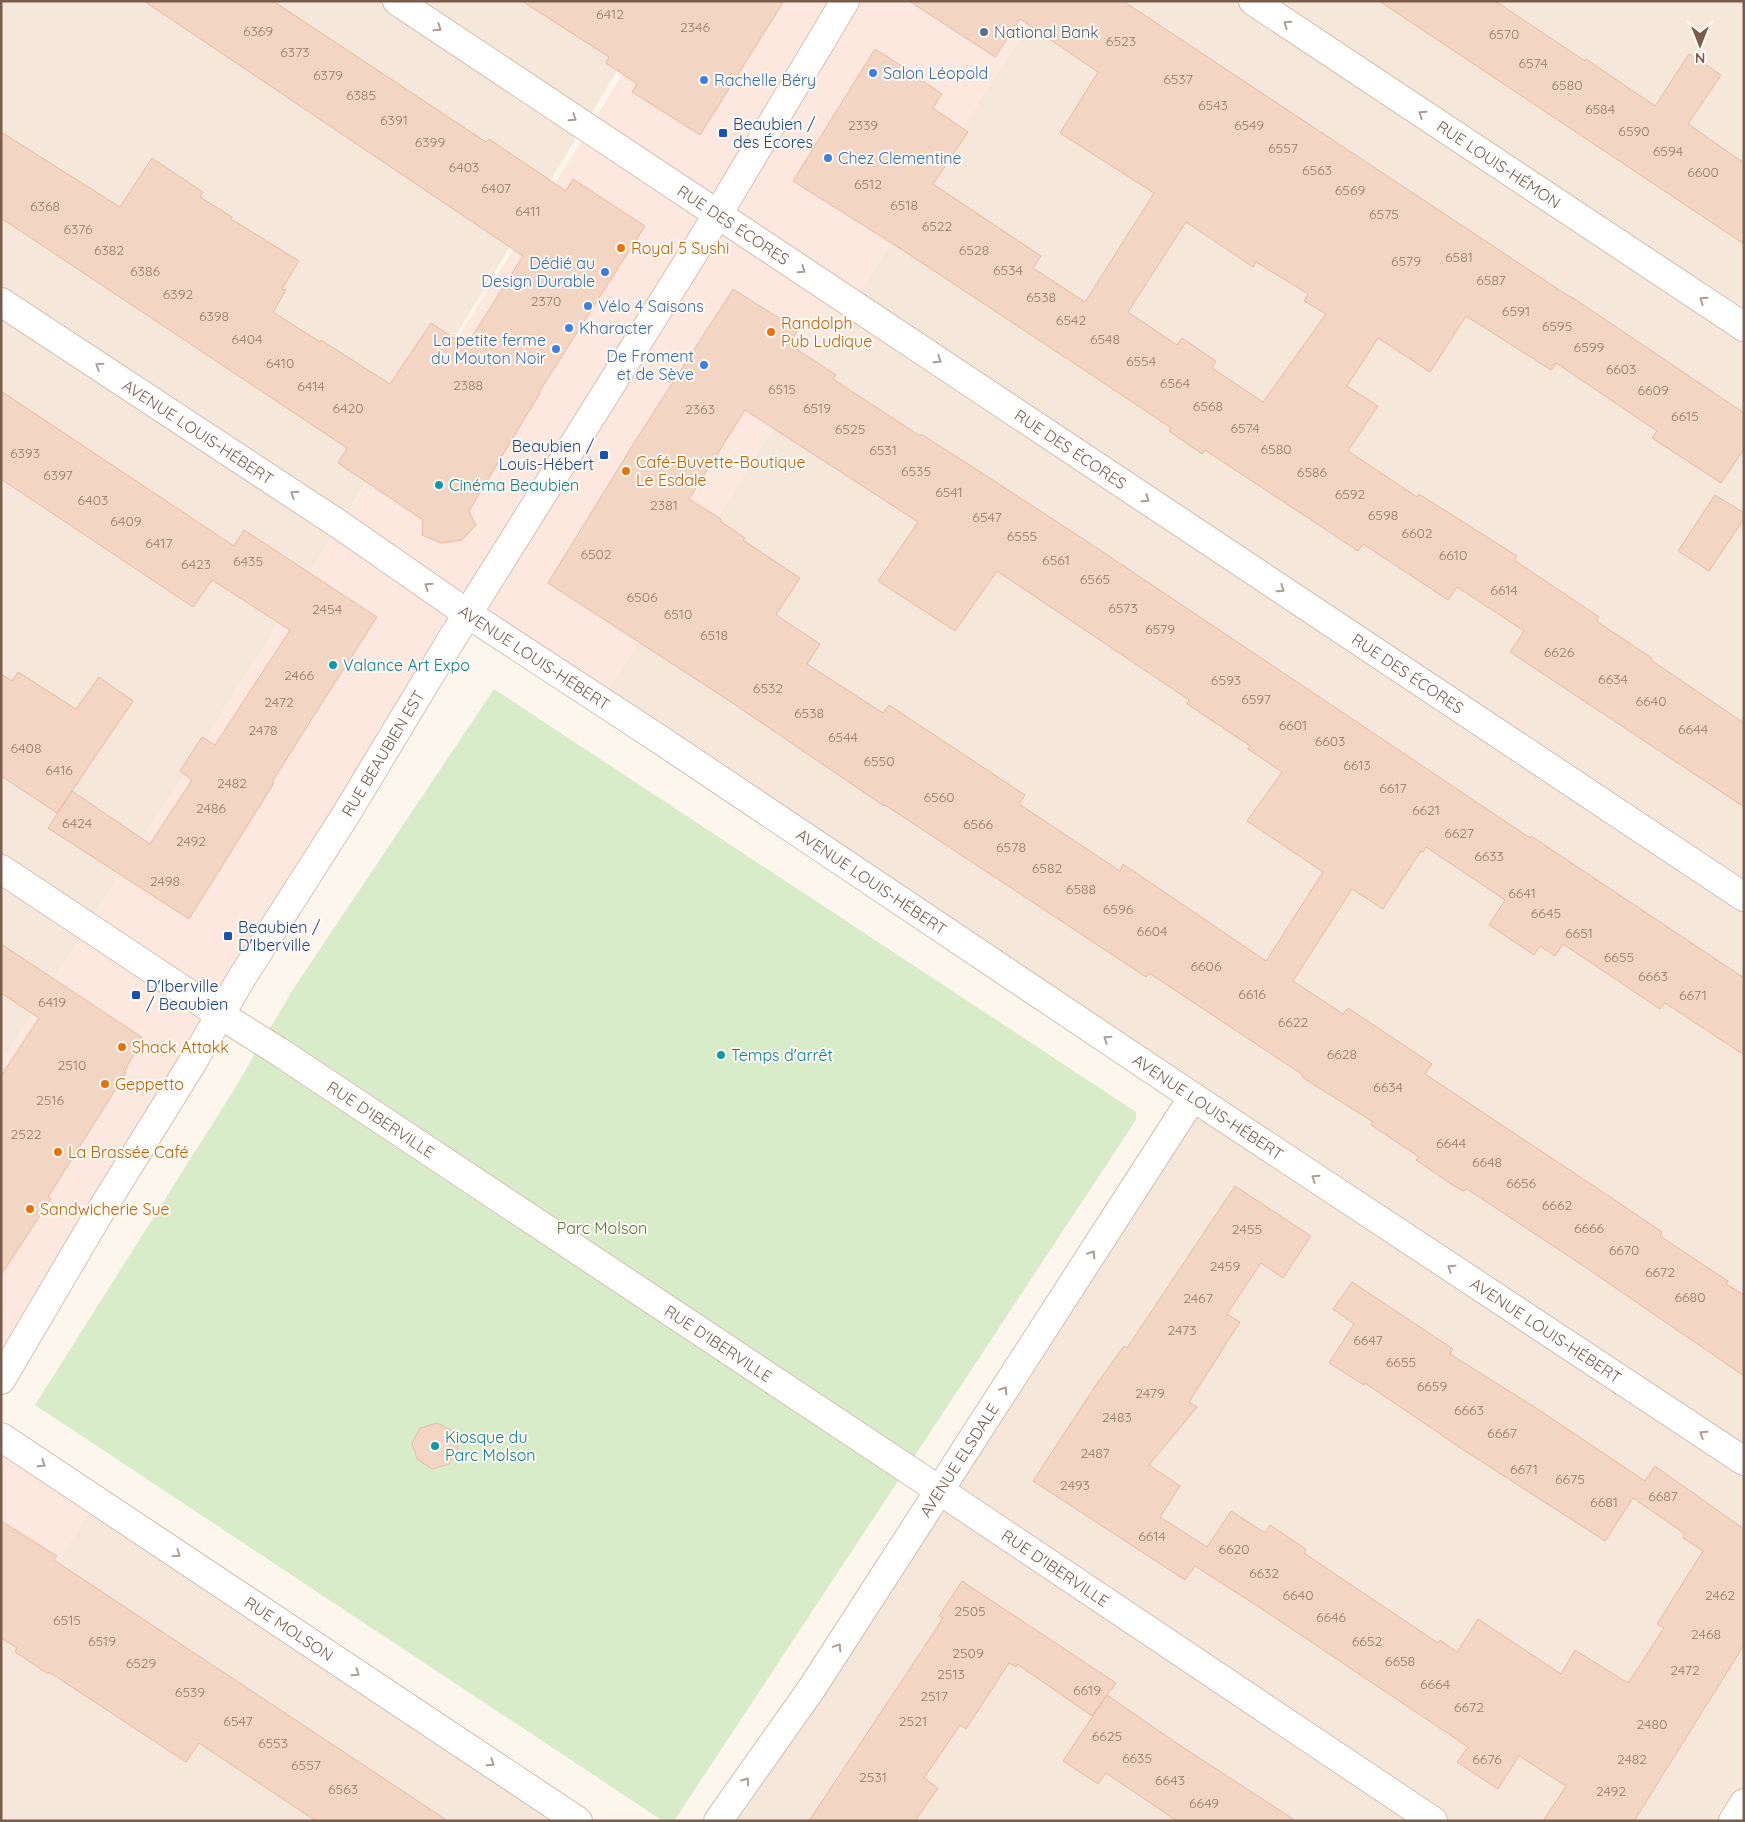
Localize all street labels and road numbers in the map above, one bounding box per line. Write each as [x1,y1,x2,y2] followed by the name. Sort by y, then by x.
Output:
[1433,116,1565,213] street label: RUE LOUIS-HÉMON
[674,180,793,269] street label: RUE DES ÉCORES
[119,375,278,489] street label: AVENUE LOUIS-HÉBERT
[1011,405,1130,493] street label: RUE DES ÉCORES
[455,601,614,714] street label: AVENUE LOUIS-HÉBERT
[1348,629,1468,718] street label: RUE DES ÉCORES
[337,686,429,820] street label: RUE BEAUBIEN EST
[793,824,951,939] street label: AVENUE LOUIS-HÉBERT
[1129,1050,1288,1164] street label: AVENUE LOUIS-HÉBERT
[323,1076,438,1162] street label: RUE D'IBERVILLE
[1467,1273,1626,1387] street label: AVENUE LOUIS-HÉBERT
[661,1301,776,1386] street label: RUE D'IBERVILLE
[915,1400,1003,1521] street label: AVENUE ELSDALE
[998,1525,1113,1611] street label: RUE D'IBERVILLE
[241,1592,337,1665] street label: RUE MOLSON

